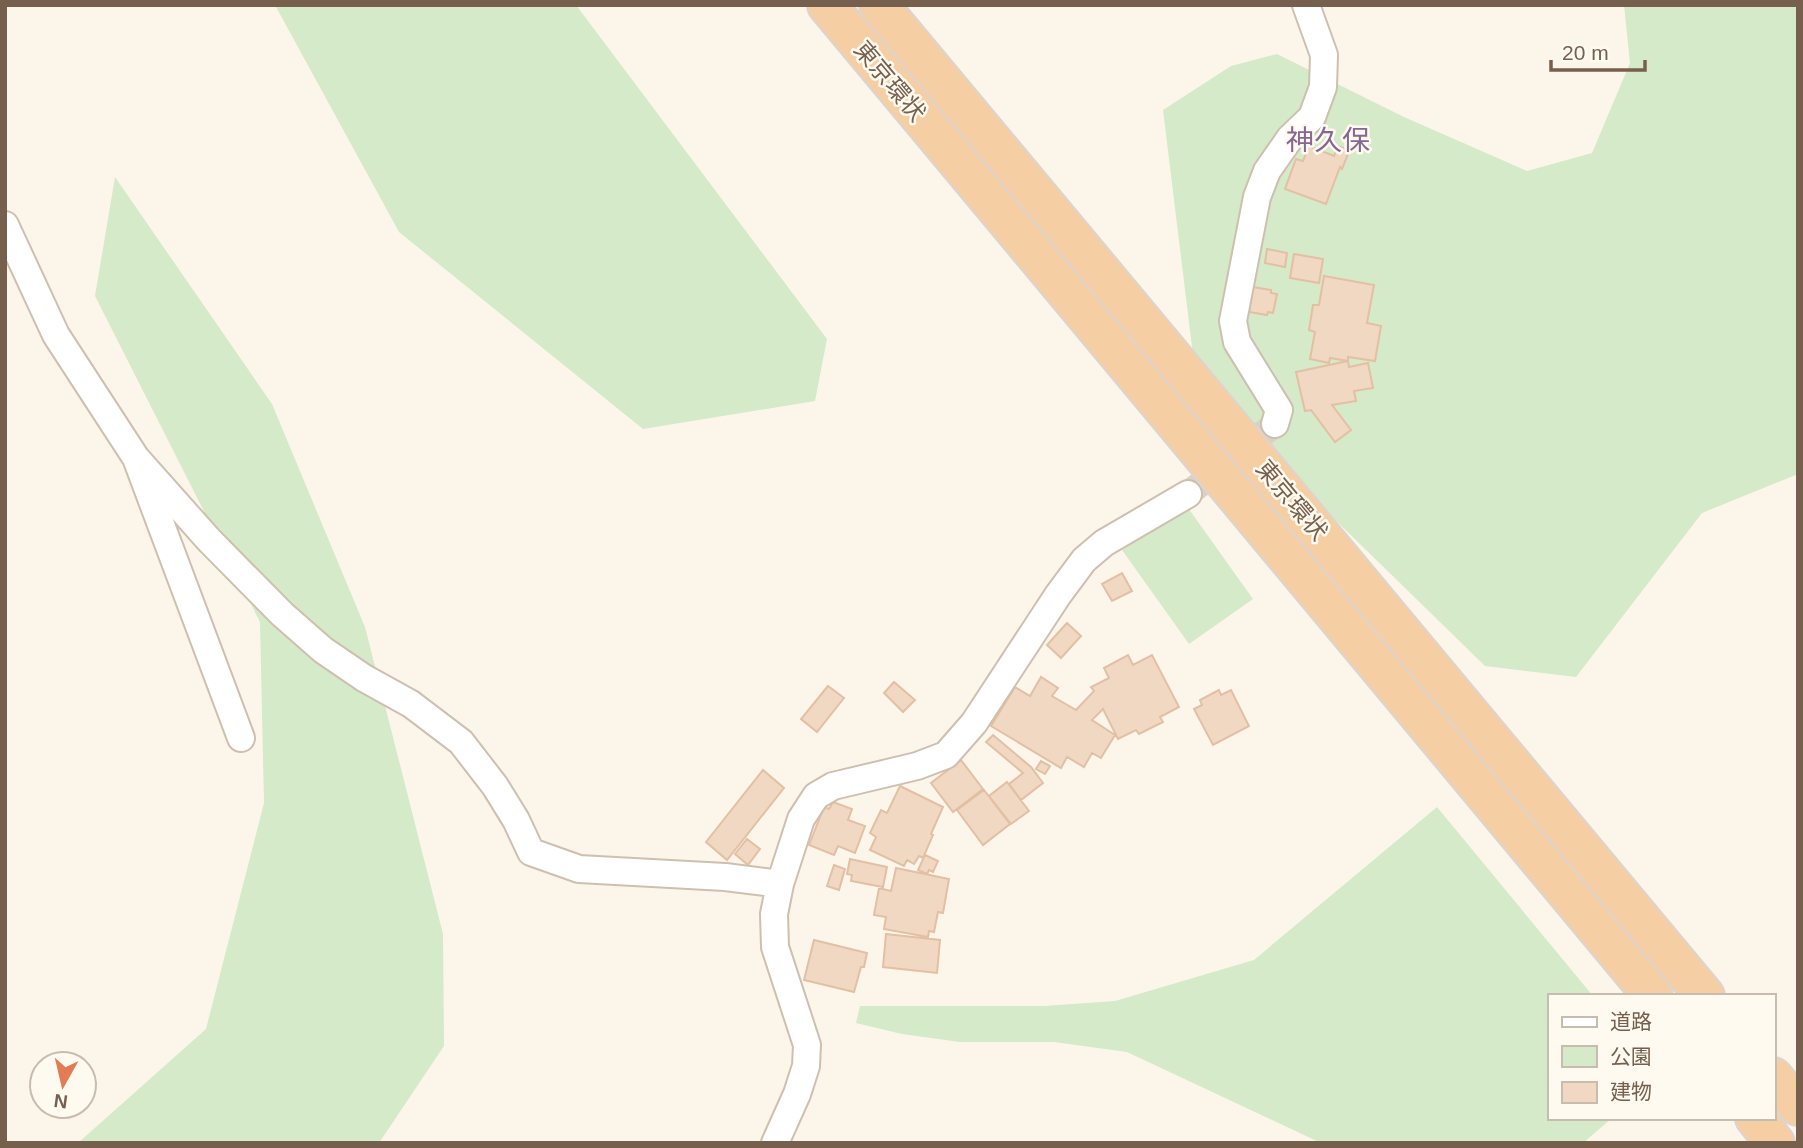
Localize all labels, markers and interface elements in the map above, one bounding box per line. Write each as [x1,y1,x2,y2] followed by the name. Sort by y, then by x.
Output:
[1551,28,1646,72] scale bar
[849,36,931,126] street label: 東京環状
[1562,41,1609,64] text: 20 m
[1286,125,1370,156] district label: 神久保
[1251,455,1333,545] street label: 東京環状
[1548,994,1775,1120] legend
[1610,1010,1652,1033] text: 道路
[1610,1045,1652,1068] text: 公園
[28,1050,98,1120] north arrow
[1610,1080,1652,1103] text: 建物
[52,1090,69,1113] text: N

